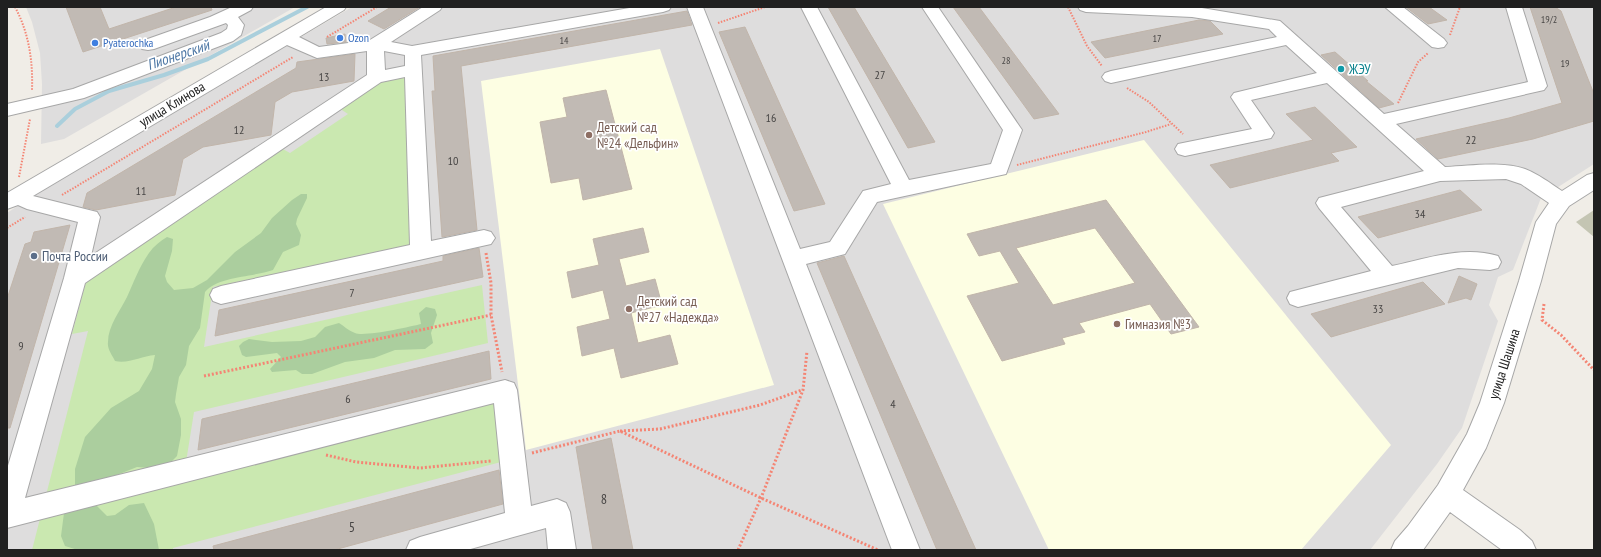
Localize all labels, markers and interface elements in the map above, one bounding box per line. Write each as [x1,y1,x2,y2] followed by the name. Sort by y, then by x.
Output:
[1541,13,1557,26] house number: 19/2
[348,30,369,45] place label: Ozon
[1153,32,1162,45] house number: 17
[335,33,345,43] marker: Ozon
[560,34,569,47] house number: 14
[103,35,154,50] place label: Pyaterochka
[144,35,213,74] water label: Пионерский
[90,38,100,48] marker: Pyaterochka
[1002,54,1011,67] house number: 28
[1561,57,1570,70] house number: 19
[1348,60,1371,78] place label: ЖЭУ
[1336,64,1346,74] marker: ЖЭУ
[875,67,885,82] house number: 27
[319,69,329,84] house number: 13
[136,77,208,131] street label: улица Клинова
[766,110,776,125] house number: 16
[597,118,679,152] place label: Детский сад №24 «Дельфин»
[234,122,244,137] house number: 12
[584,130,594,140] marker: Детский сад №24 «Дельфин»
[1466,132,1476,147] house number: 22
[448,153,458,168] house number: 10
[136,183,146,198] house number: 11
[1415,206,1426,221] house number: 34
[42,247,108,265] place label: Почта России
[29,251,39,261] marker: Почта России
[349,285,355,300] house number: 7
[637,292,719,326] place label: Детский сад №27 «Надежда»
[1373,301,1383,316] house number: 33
[624,304,634,314] marker: Детский сад №27 «Надежда»
[1125,315,1191,333] place label: Гимназия №3
[1112,319,1122,329] marker: Гимназия №3
[1484,326,1524,402] street label: улица Шашина
[18,338,24,353] house number: 9
[345,391,351,406] house number: 6
[890,396,896,411] house number: 4
[601,490,607,508] house number: 8
[349,518,355,536] house number: 5

